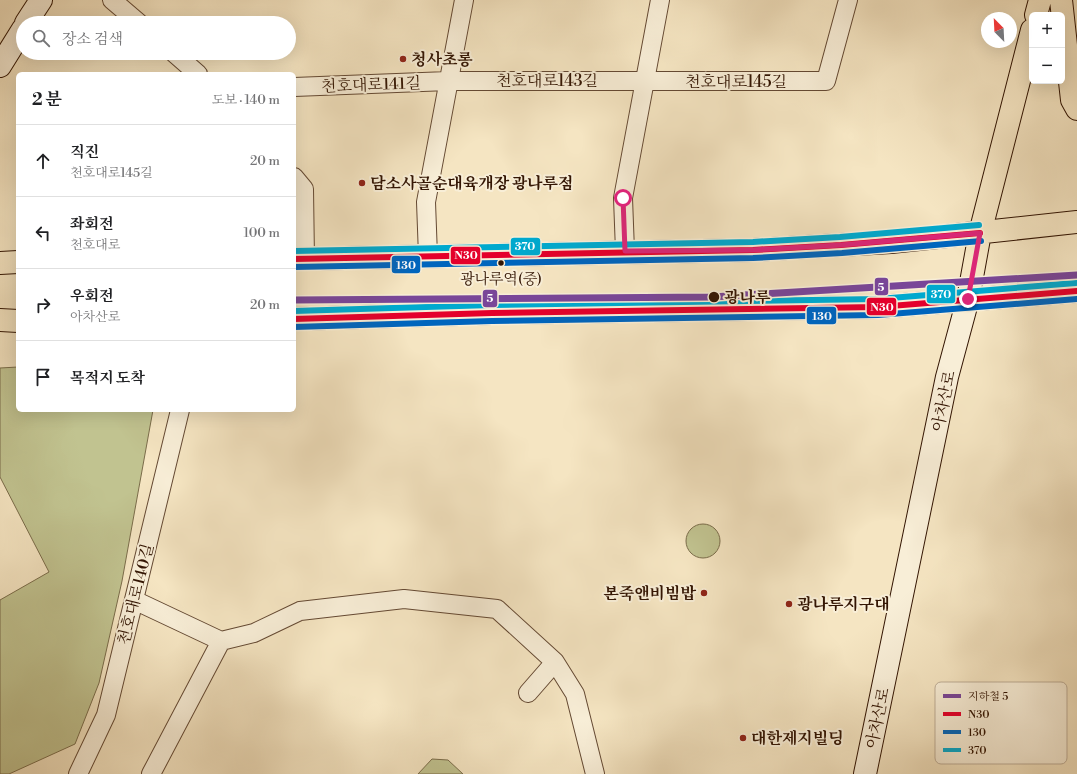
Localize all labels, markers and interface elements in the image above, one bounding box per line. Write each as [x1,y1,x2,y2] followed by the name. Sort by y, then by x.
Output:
[981,12,1017,48] north arrow
[1029,12,1065,84] map controls
[1029,12,1065,48] button: +
[16,16,296,60] search box
[30,27,52,49] icon: search
[62,30,123,49] text: 장소 검색
[1029,48,1065,84] button: −
[411,50,473,70] place label: 청사초롱
[398,54,408,64] marker: 청사초롱
[496,71,598,91] street label: 천호대로143길
[685,72,787,92] street label: 천호대로145길
[321,73,421,97] street label: 천호대로141길
[32,89,62,111] text: 2 분
[212,92,280,108] text: 도보 · 140 m
[70,143,99,162] text: 직진
[32,150,54,172] icon: ahead
[250,153,280,169] text: 20 m
[70,165,153,181] text: 천호대로145길
[370,174,574,194] place label: 담소사골순대육개장 광나루점
[357,178,367,188] marker: 담소사골순대육개장 광나루점
[614,189,632,207] route start
[70,215,113,234] text: 좌회전
[32,222,54,244] icon: left
[244,225,280,241] text: 100 m
[70,237,120,253] text: 천호대로
[510,237,541,256] line badge: 370
[515,240,535,254] text: 370
[450,246,481,265] line badge: N30
[454,249,478,263] text: N30
[391,255,421,274] line badge: 130
[496,258,506,268] marker: 광나루역(중)
[396,259,416,273] text: 130
[460,270,542,289] place label: 광나루역(중)
[874,277,889,296] line badge: 5
[878,281,885,295] text: 5
[926,284,956,304] line badge: 370
[70,287,113,306] text: 우회전
[724,288,771,308] place label: 광나루
[931,288,951,302] text: 370
[482,289,498,308] line badge: 5
[707,290,721,304] marker: 광나루
[959,290,977,308] route end
[487,292,494,306] text: 5
[32,294,54,316] icon: right
[250,297,280,313] text: 20 m
[866,297,897,316] line badge: N30
[870,301,894,315] text: N30
[806,306,837,325] line badge: 130
[70,309,120,325] text: 아차산로
[812,310,832,324] text: 130
[32,366,54,388] icon: arrive
[928,368,960,434] street label: 아차산로
[70,369,145,388] text: 목적지 도착
[114,542,158,647] street label: 천호대로140길
[603,584,697,604] place label: 본죽앤비빔밥
[699,588,709,598] marker: 본죽앤비빔밥
[797,595,890,615] place label: 광나루지구대
[784,599,794,609] marker: 광나루지구대
[935,682,1067,764] legend
[862,685,894,751] street label: 아차산로
[968,690,1008,704] text: 지하철 5
[968,708,990,722] text: N30
[968,726,986,740] text: 130
[751,729,844,749] place label: 대한제지빌딩
[738,733,748,743] marker: 대한제지빌딩
[968,744,986,758] text: 370

